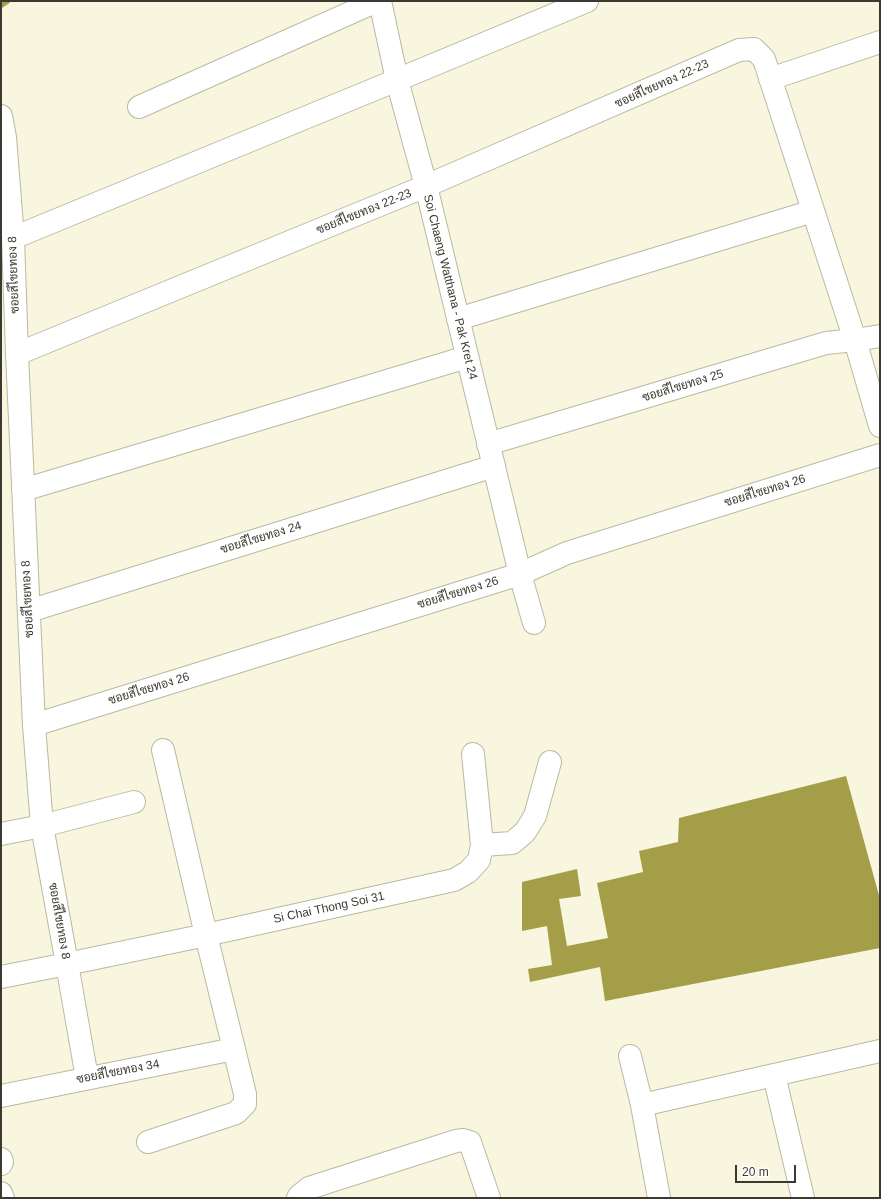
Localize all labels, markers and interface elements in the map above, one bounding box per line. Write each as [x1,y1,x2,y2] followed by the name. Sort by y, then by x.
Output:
[613,57,711,111] street label: ซอยสีไชยทอง 22-23
[314,186,414,238] street label: ซอยสีไชยทอง 22-23
[420,193,480,381] street label: Soi Chaeng Watthana - Pak Kret 24
[5,236,23,314] street label: ซอยสีไชยทอง 8
[641,367,725,405] street label: ซอยสีไชยทอง 25
[723,472,807,510] street label: ซอยสีไชยทอง 26
[219,519,303,557] street label: ซอยสีไชยทอง 24
[19,560,37,638] street label: ซอยสีไชยทอง 8
[416,574,500,612] street label: ซอยสีไชยทอง 26
[107,670,191,708] street label: ซอยสีไชยทอง 26
[45,882,73,960] street label: ซอยสีไชยทอง 8
[272,889,386,927] street label: Si Chai Thong Soi 31
[75,1057,161,1087] street label: ซอยสีไชยทอง 34
[737,1157,798,1183] scale bar
[742,1165,769,1179] text: 20 m

